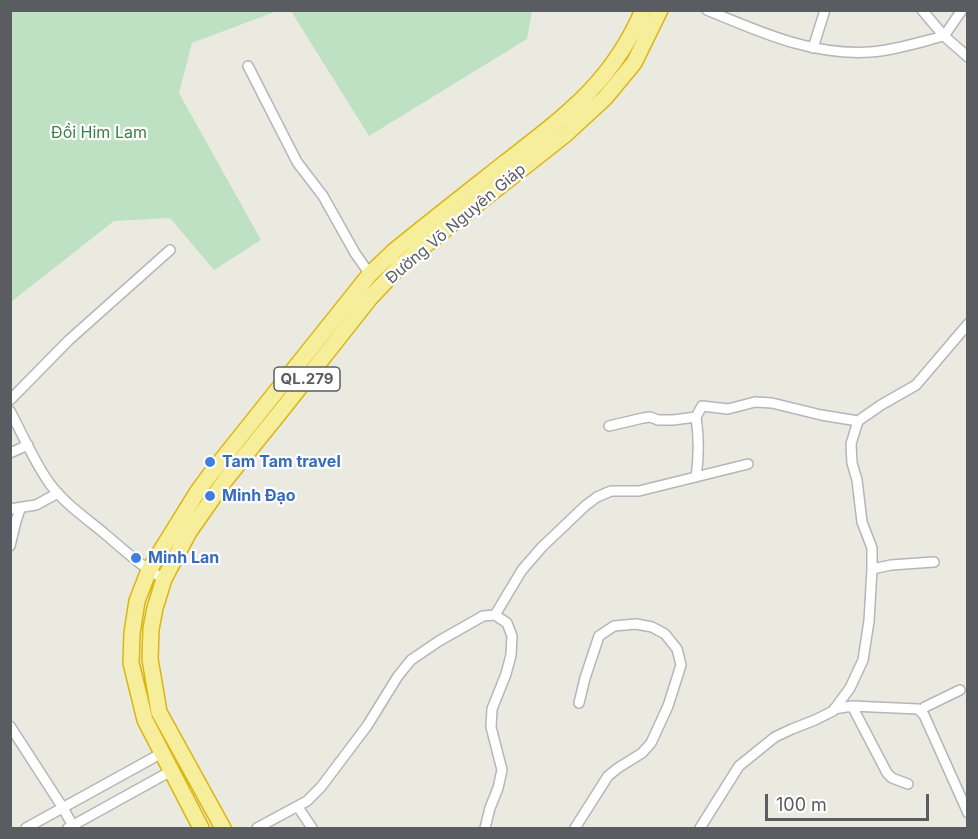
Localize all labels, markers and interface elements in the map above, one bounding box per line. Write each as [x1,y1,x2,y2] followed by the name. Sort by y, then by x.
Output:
[51,123,147,143] park label: Đồi Him Lam
[382,160,530,288] street label: Đường Võ Nguyên Giáp
[274,367,340,391] road number: QL.279
[222,452,341,472] place label: Tam Tam travel
[203,455,217,469] marker: Tam Tam travel
[222,486,296,506] place label: Minh Đạo
[203,489,217,503] marker: Minh Đạo
[148,548,219,568] place label: Minh Lan
[129,551,143,565] marker: Minh Lan
[768,782,932,820] scale bar
[776,794,827,815] text: 100 m

